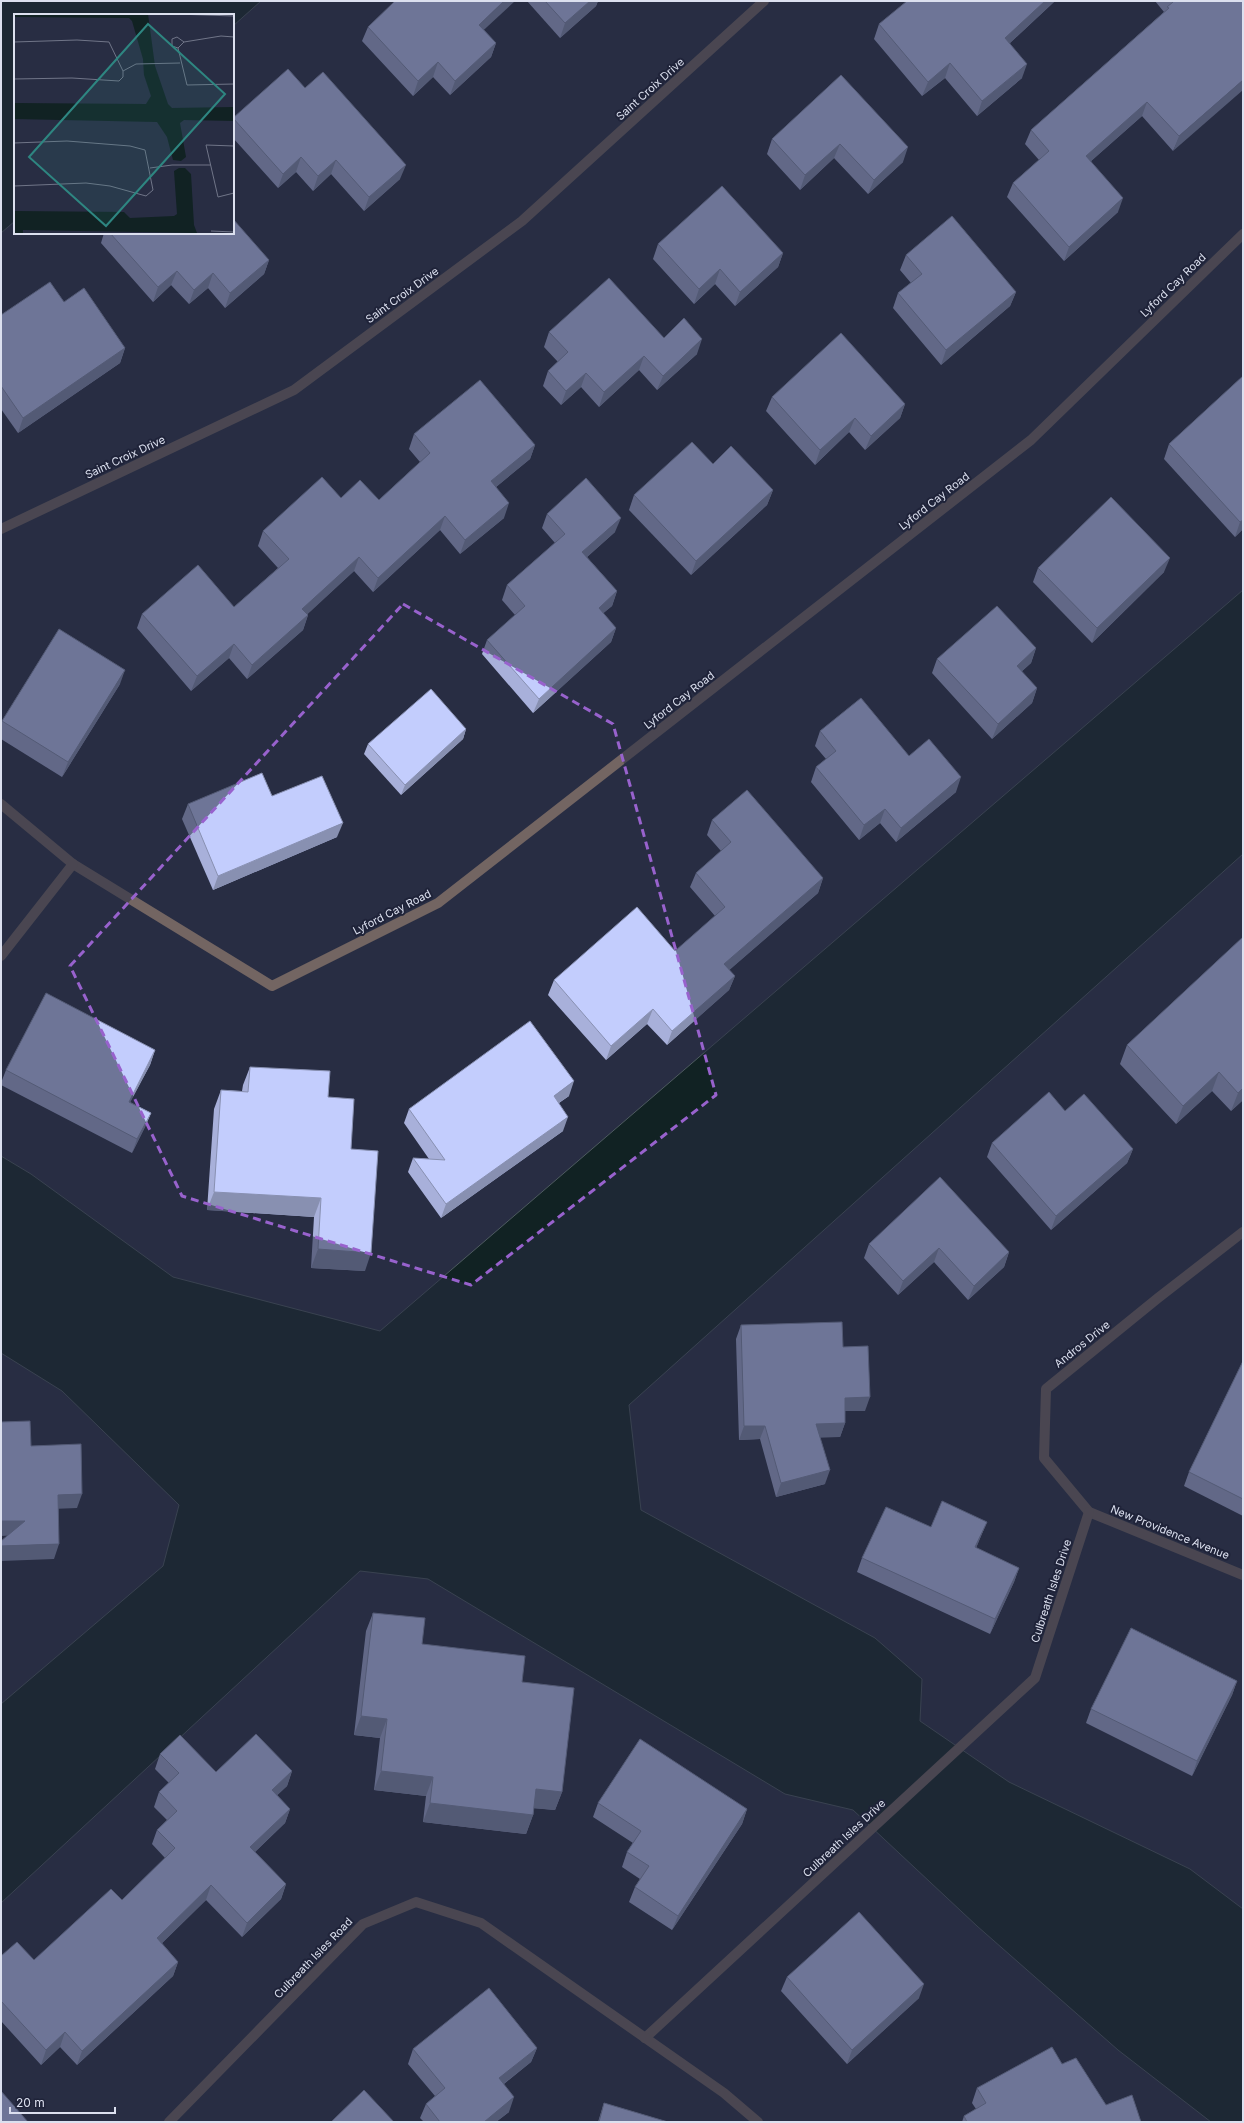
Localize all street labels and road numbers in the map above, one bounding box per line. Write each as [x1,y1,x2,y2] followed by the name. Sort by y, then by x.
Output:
[613,55,687,123] street label: Saint Croix Drive
[1137,250,1209,320] street label: Lyford Cay Road
[363,264,441,326] street label: Saint Croix Drive
[83,432,167,482] street label: Saint Croix Drive
[896,469,972,533] street label: Lyford Cay Road
[641,668,717,732] street label: Lyford Cay Road
[351,886,433,938] street label: Lyford Cay Road
[1051,1317,1113,1371] street label: Andros Drive
[1109,1502,1231,1562] street label: New Providence Avenue
[1028,1538,1074,1644] street label: Culbreath Isles Drive
[800,1796,888,1880] street label: Culbreath Isles Drive
[271,1915,355,2001] street label: Culbreath Isles Road

